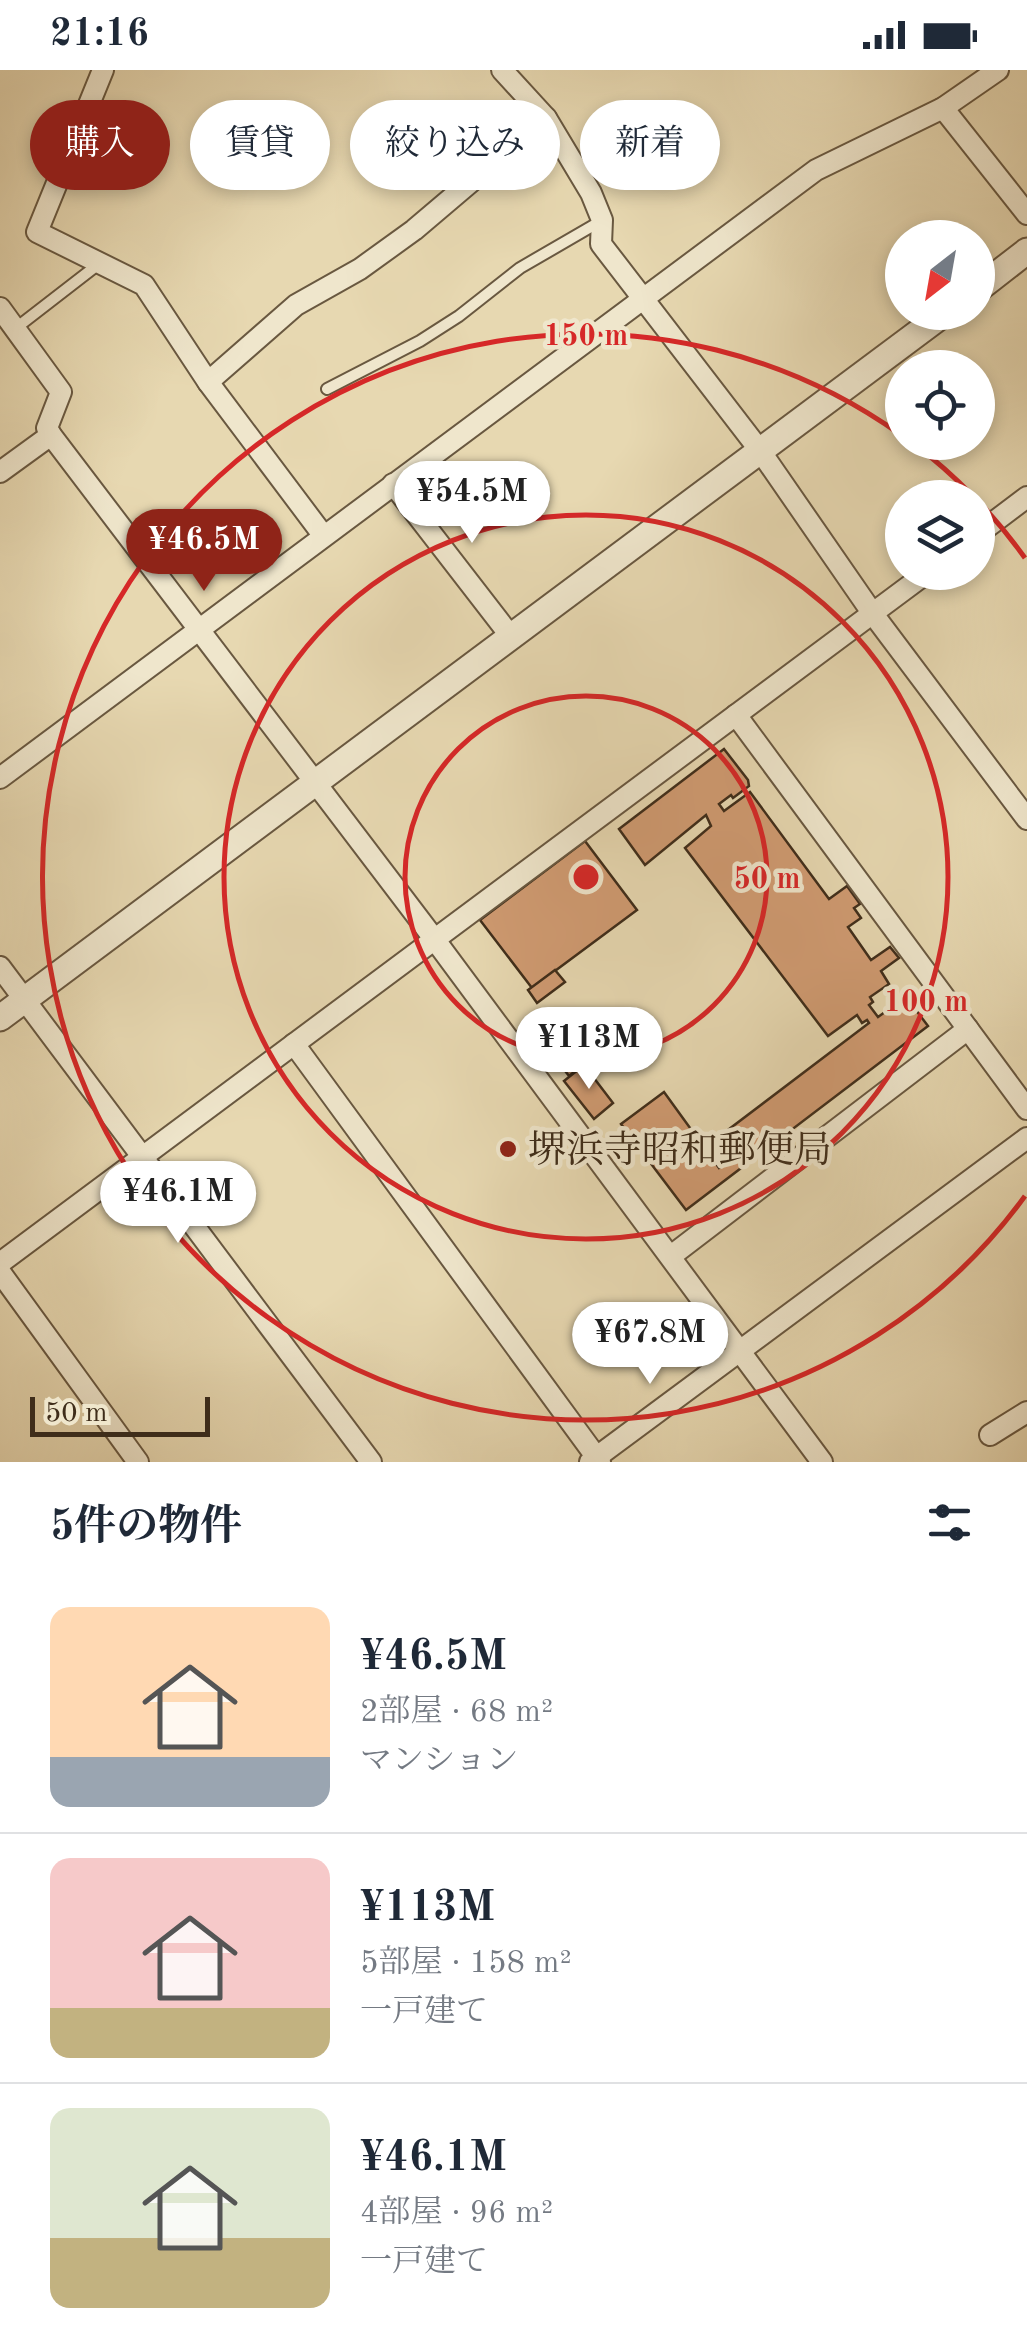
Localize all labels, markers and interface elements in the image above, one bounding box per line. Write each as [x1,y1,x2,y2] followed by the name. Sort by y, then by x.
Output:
[50,16,149,54] text: 21:16
[30,100,170,190] chip: 購入
[190,100,330,190] chip: 賃貸
[350,100,560,190] chip: 絞り込み
[580,100,720,190] chip: 新着
[885,220,995,330] north arrow
[885,220,995,590] map controls
[544,322,628,352] text: 150 m
[885,350,995,460] button: locate
[391,461,553,546] pin: ¥54.5M
[416,477,528,509] text: ¥54.5M
[885,480,995,590] button: layers
[123,509,285,594] pin: ¥46.5M
[148,525,260,557] text: ¥46.5M
[568,859,604,895] centre of rings
[733,865,801,895] text: 50 m
[884,988,968,1018] text: 100 m
[519,1007,659,1092] pin: ¥113M
[538,1023,640,1055] text: ¥113M
[528,1129,832,1171] place label: 堺浜寺昭和郵便局
[497,1138,519,1160] marker: 堺浜寺昭和郵便局
[97,1161,259,1246] pin: ¥46.1M
[122,1177,234,1209] text: ¥46.1M
[569,1302,731,1387] pin: ¥67.8M
[594,1318,706,1350] text: ¥67.8M
[30,1392,210,1436] scale bar
[45,1400,108,1428] text: 50 m
[922,1495,977,1550] icon: filters
[50,1507,242,1549] text: 5件の物件
[360,1637,507,1679] text: ¥46.5M
[130,1647,250,1767] icon: home
[360,1697,553,1729] text: 2部屋 · 68 m²
[360,1746,519,1778] text: マンション
[360,1888,495,1930] text: ¥113M
[130,1898,250,2018] icon: home
[360,1948,572,1980] text: 5部屋 · 158 m²
[360,1997,488,2029] text: 一戸建て
[360,2138,507,2180] text: ¥46.1M
[130,2148,250,2268] icon: home
[360,2198,553,2230] text: 4部屋 · 96 m²
[360,2247,488,2279] text: 一戸建て

